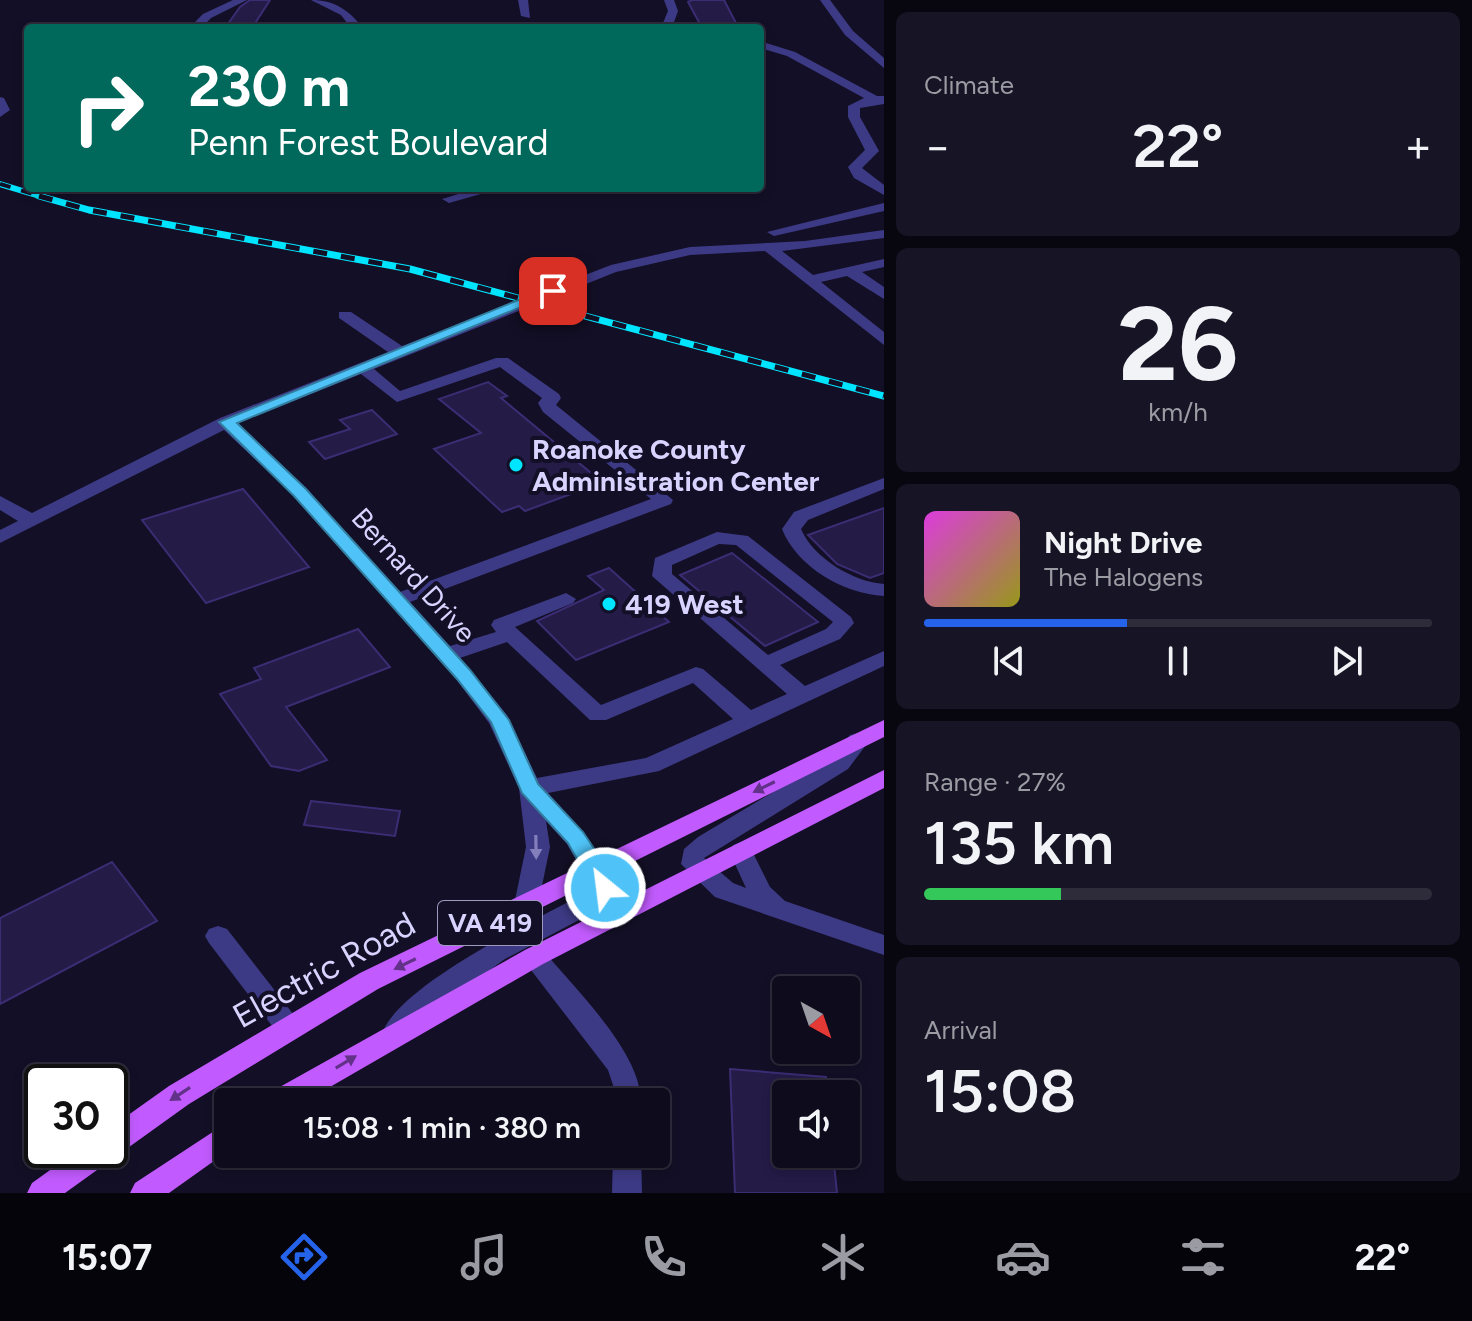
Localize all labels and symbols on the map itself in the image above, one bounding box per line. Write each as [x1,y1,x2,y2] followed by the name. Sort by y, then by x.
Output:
[519,257,587,325] pin
[532,432,820,498] place label: Roanoke County Administration Center
[507,456,525,474] marker: Roanoke County Administration Center
[345,501,483,649] street label: Bernard Drive
[625,587,744,621] place label: 419 West
[600,595,618,613] marker: 419 West
[752,780,775,794] one-way arrow
[530,835,542,860] one-way arrow
[563,846,647,930] position arrow
[438,901,542,945] road number: VA 419
[226,903,422,1037] street label: Electric Road
[394,957,417,971] one-way arrow
[772,976,860,1064] north arrow
[335,1055,357,1069] one-way arrow
[24,1064,128,1168] speed limit sign: 30
[170,1087,191,1102] one-way arrow

